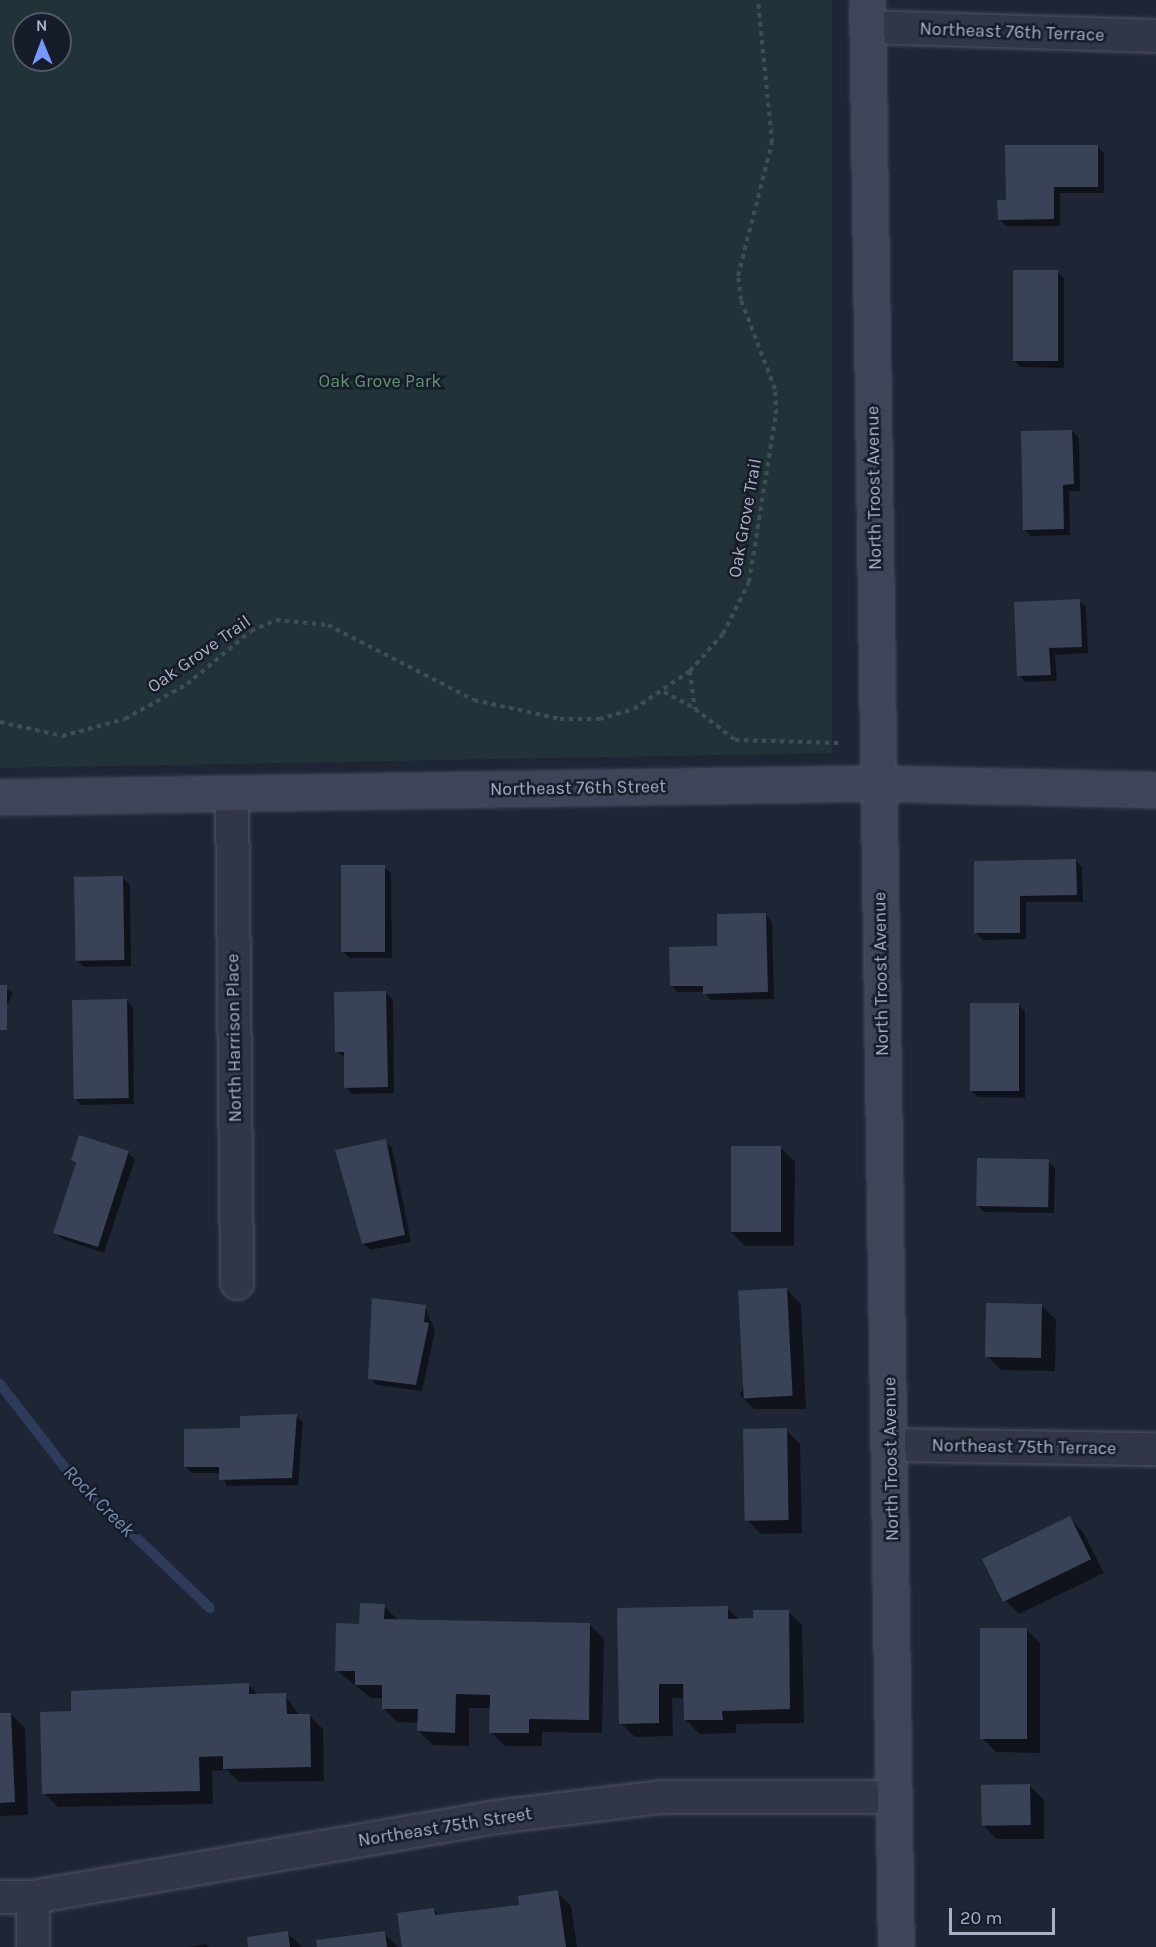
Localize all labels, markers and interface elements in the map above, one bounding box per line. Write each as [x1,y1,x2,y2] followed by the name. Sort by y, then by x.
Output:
[12,12,72,72] north arrow
[36,16,48,35] text: N
[919,18,1105,46] street label: Northeast 76th Terrace
[319,370,441,392] park label: Oak Grove Park
[862,406,886,570] street label: North Troost Avenue
[724,457,766,579] street label: Oak Grove Trail
[143,610,255,698] street label: Oak Grove Trail
[490,776,666,800] street label: Northeast 76th Street
[869,892,893,1056] street label: North Troost Avenue
[222,953,246,1123] street label: North Harrison Place
[879,1377,903,1541] street label: North Troost Avenue
[931,1435,1117,1459] street label: Northeast 75th Terrace
[58,1460,140,1542] water label: Rock Creek
[356,1803,534,1851] street label: Northeast 75th Street
[952,1896,1058,1934] scale bar
[960,1907,1002,1929] text: 20 m

